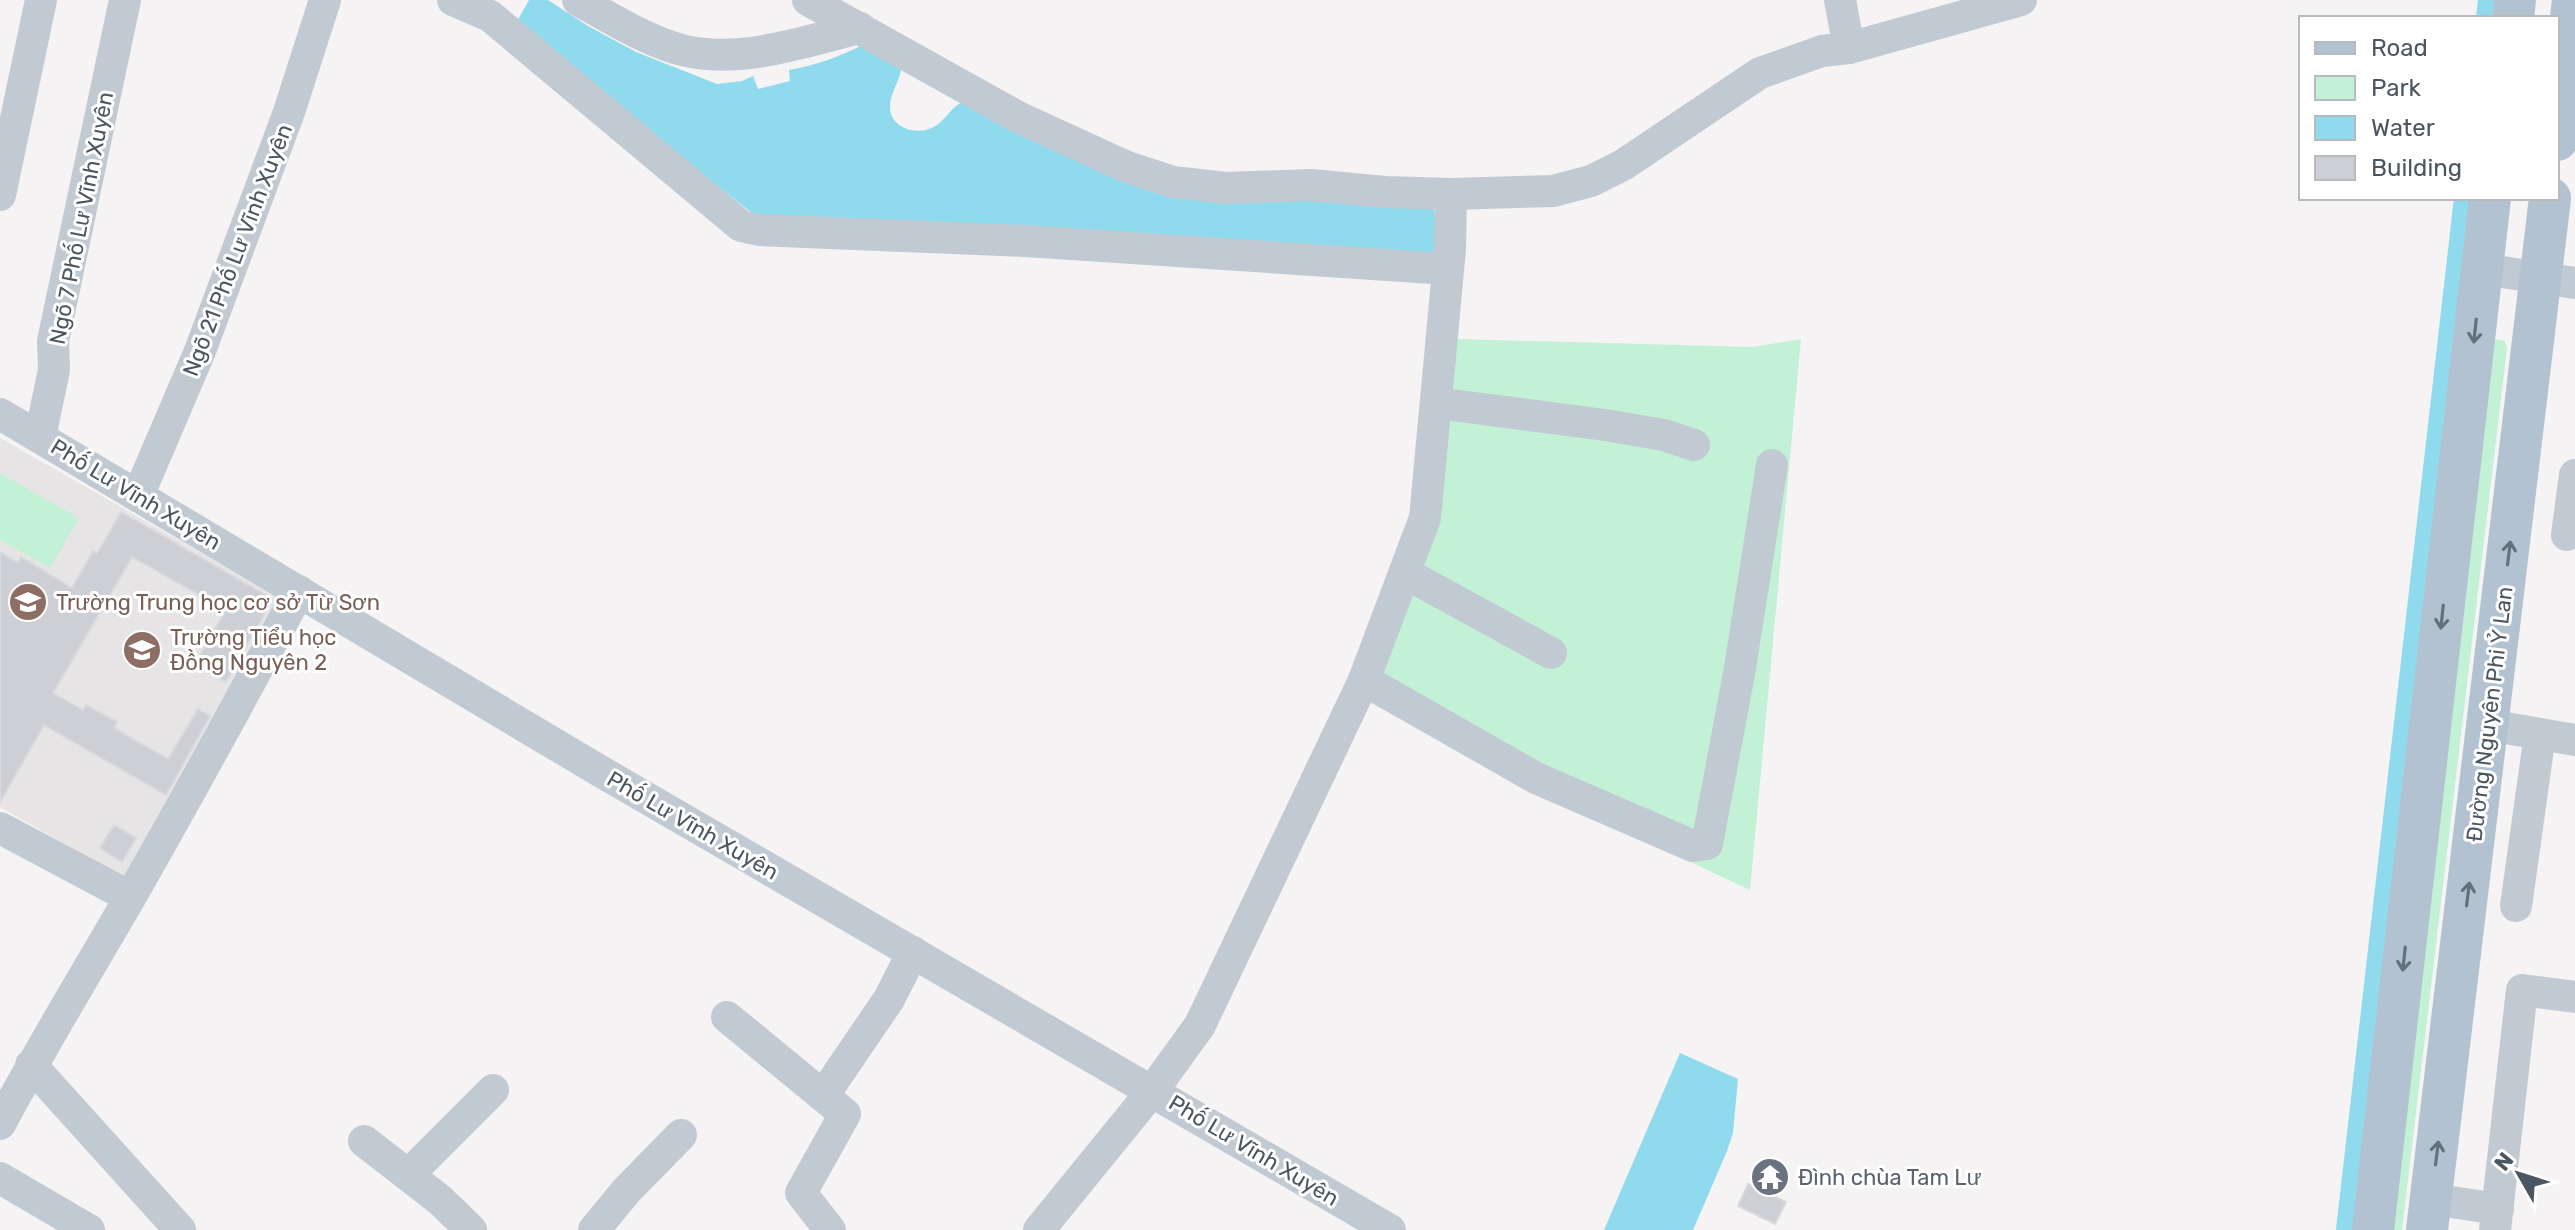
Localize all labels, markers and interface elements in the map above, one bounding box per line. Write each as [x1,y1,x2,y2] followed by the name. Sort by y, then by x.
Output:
[2299,16,2559,200] legend
[2371,34,2428,62] text: Road
[2371,74,2422,102] text: Park
[44,90,119,347] street label: Ngõ 7 Phố Lư Vĩnh Xuyên
[2371,114,2435,142] text: Water
[177,120,298,380] street label: Ngõ 21 Phố Lư Vĩnh Xuyên
[2371,154,2462,182] text: Building
[2467,317,2482,344] one-way arrow
[46,433,226,556] street label: Phố Lư Vĩnh Xuyên
[2501,540,2516,567] one-way arrow
[7,581,49,623] school or university icon: Trường Trung học cơ sở Từ Sơn
[2460,585,2519,843] street label: Đường Nguyên Phi Ỷ Lan
[56,589,380,616] place label: Trường Trung học cơ sở Từ Sơn
[2435,603,2450,630] one-way arrow
[170,624,336,676] place label: Trường Tiểu học Đồng Nguyên 2
[121,629,163,671] school or university icon: Trường Tiểu học Đồng Nguyên 2
[602,765,783,886] street label: Phố Lư Vĩnh Xuyên
[2460,882,2475,908] one-way arrow
[2396,945,2411,972] one-way arrow
[1164,1089,1344,1212] street label: Phố Lư Vĩnh Xuyên
[2479,1134,2559,1214] north arrow
[2429,1140,2444,1166] one-way arrow
[2488,1147,2519,1176] text: N
[1749,1156,1791,1198] temple icon: Đình chùa Tam Lư
[1798,1164,1982,1191] place label: Đình chùa Tam Lư

